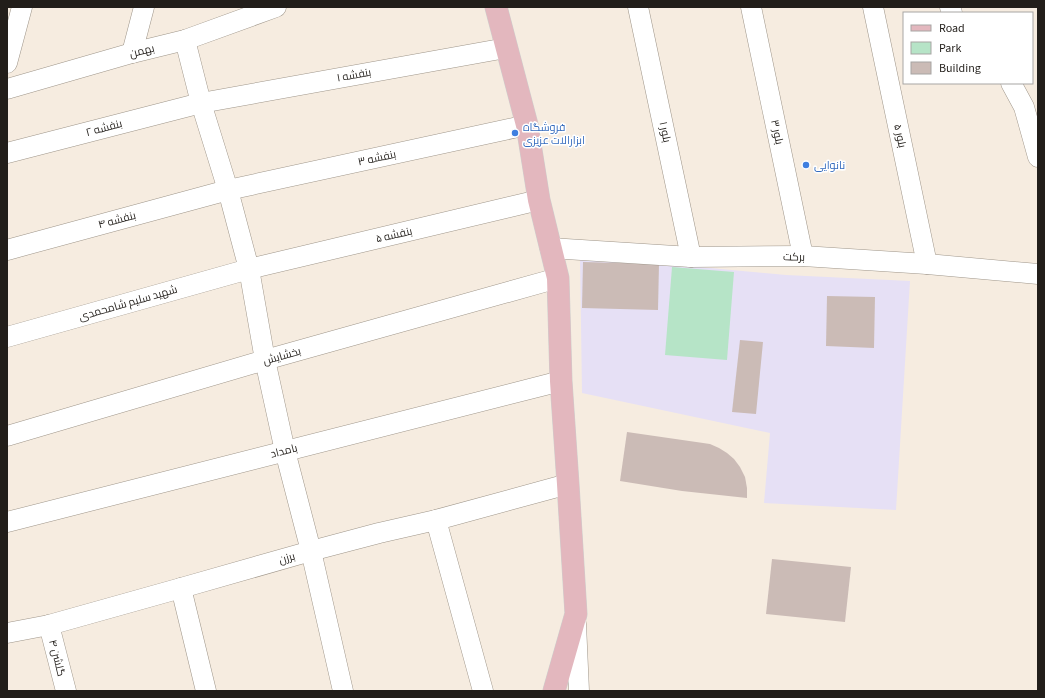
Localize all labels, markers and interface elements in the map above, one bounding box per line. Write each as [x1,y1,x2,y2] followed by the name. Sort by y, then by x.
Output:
[903,12,1033,84] legend
[939,20,965,37] text: Road
[939,40,961,57] text: Park
[128,41,156,61] street label: بهمن
[939,60,981,77] text: Building
[336,65,372,85] street label: بنفشه ۱
[84,116,124,140] street label: بنفشه ۲
[767,118,787,146] street label: بلور ۳
[523,120,585,148] place label: فروشگاه ابزارالات عزیزی
[655,120,675,144] street label: بلور ۱
[890,123,910,149] street label: بلور ۵
[510,128,520,138] marker: فروشگاه ابزارالات عزیزی
[357,147,398,169] street label: بنفشه ۳
[814,158,845,173] place label: نانوایی
[801,160,811,170] marker: نانوایی
[96,208,138,232] street label: بنفشه ۴
[374,223,414,246] street label: بنفشه ۵
[783,249,805,265] street label: برکت
[77,282,179,324] street label: شهید سلیم شامحمدی
[261,343,303,369] street label: بخشایش
[269,440,299,462] street label: بامداد
[277,549,297,567] street label: برزن
[45,638,69,678] street label: گلشن ۴

